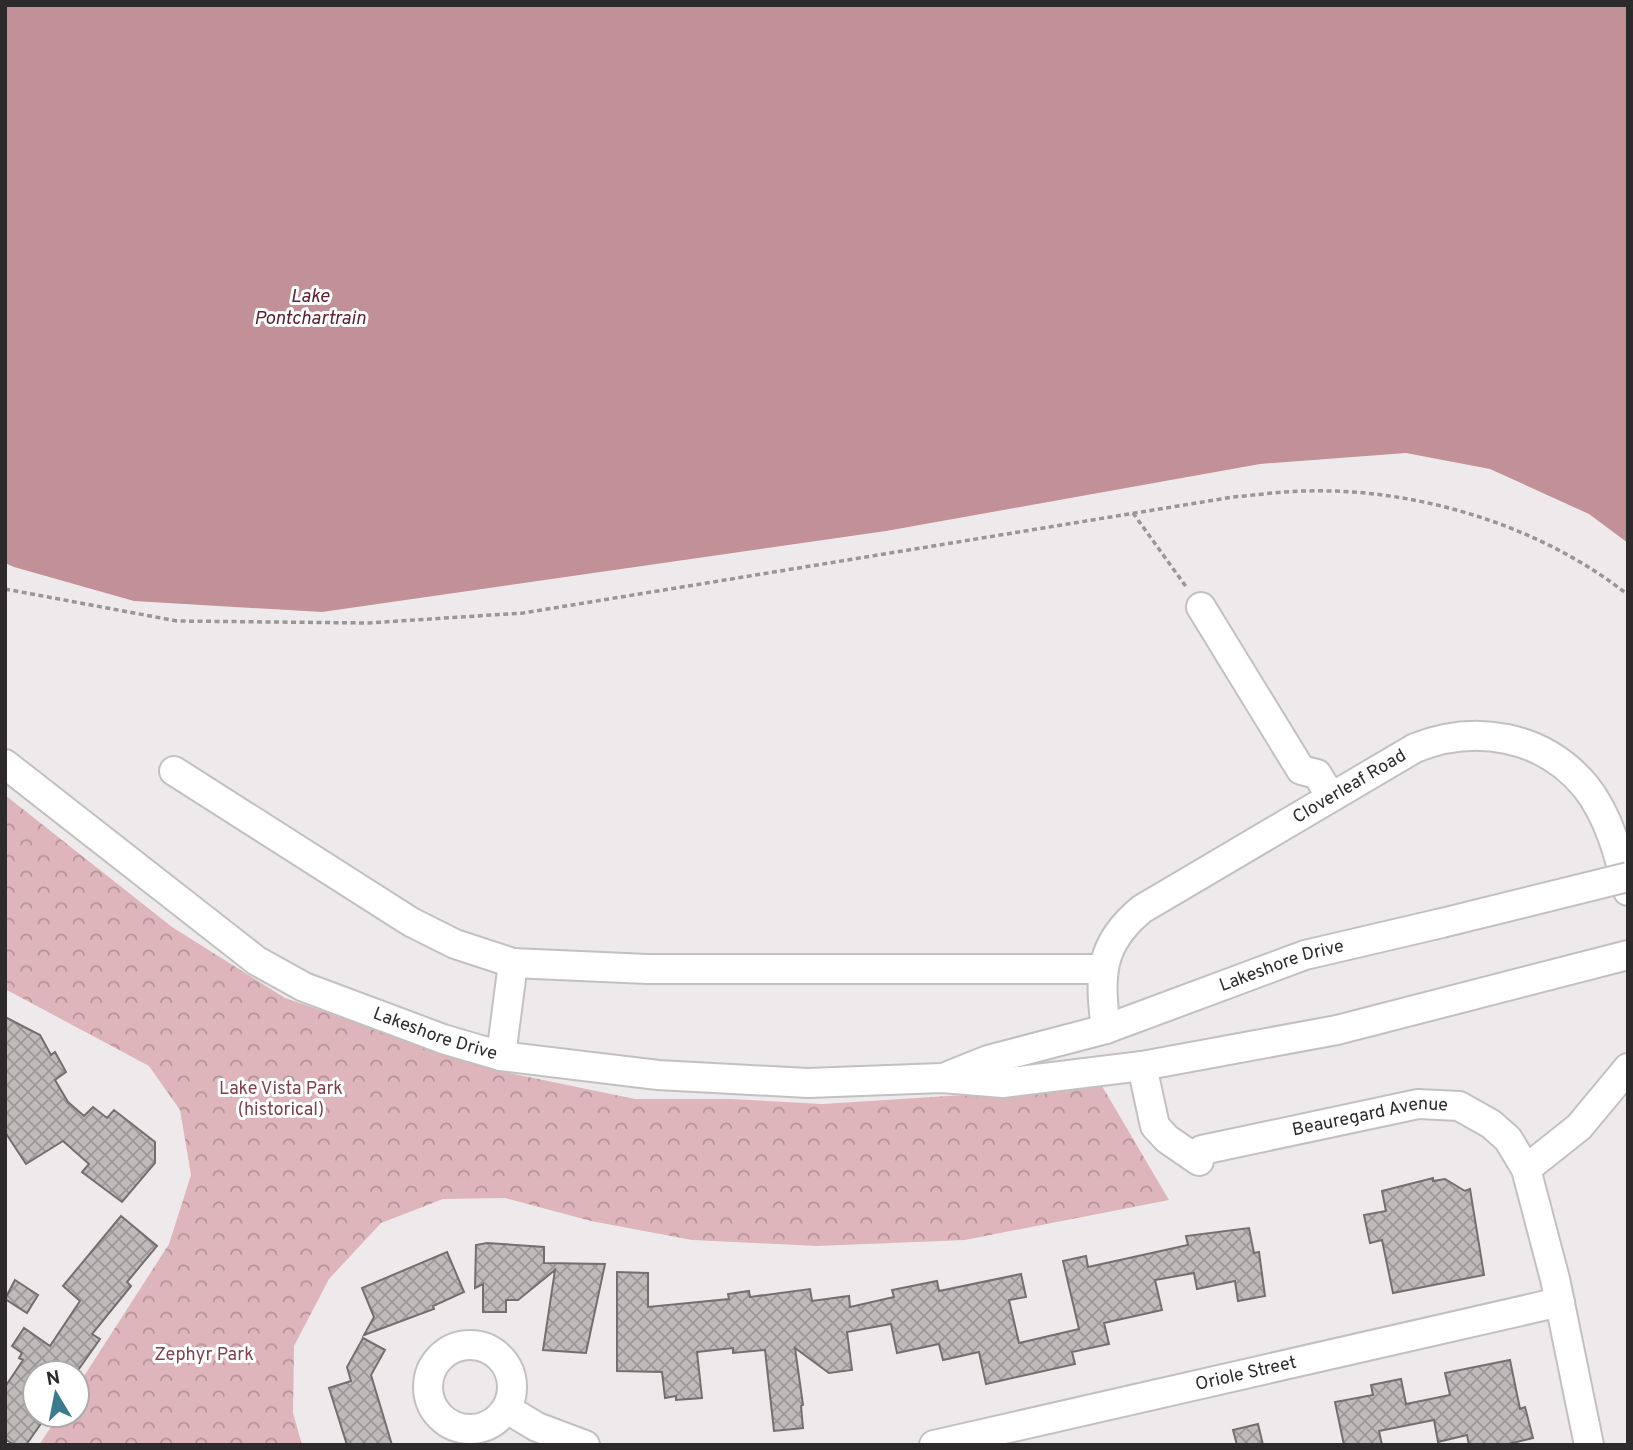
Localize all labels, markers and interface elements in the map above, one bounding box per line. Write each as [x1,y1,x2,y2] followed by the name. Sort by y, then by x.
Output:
[254,285,367,331] water label: Lake Pontchartrain
[1289,744,1411,829] street label: Cloverleaf Road
[1216,935,1346,997] street label: Lakeshore Drive
[370,1002,500,1066] street label: Lakeshore Drive
[219,1078,343,1122] park label: Lake Vista Park (historical)
[1290,1093,1449,1142] street label: Beauregard Avenue
[154,1344,254,1367] park label: Zephyr Park
[1193,1351,1299,1396] street label: Oriole Street
[21,1359,91,1429] north arrow
[45,1366,62,1392] text: N

